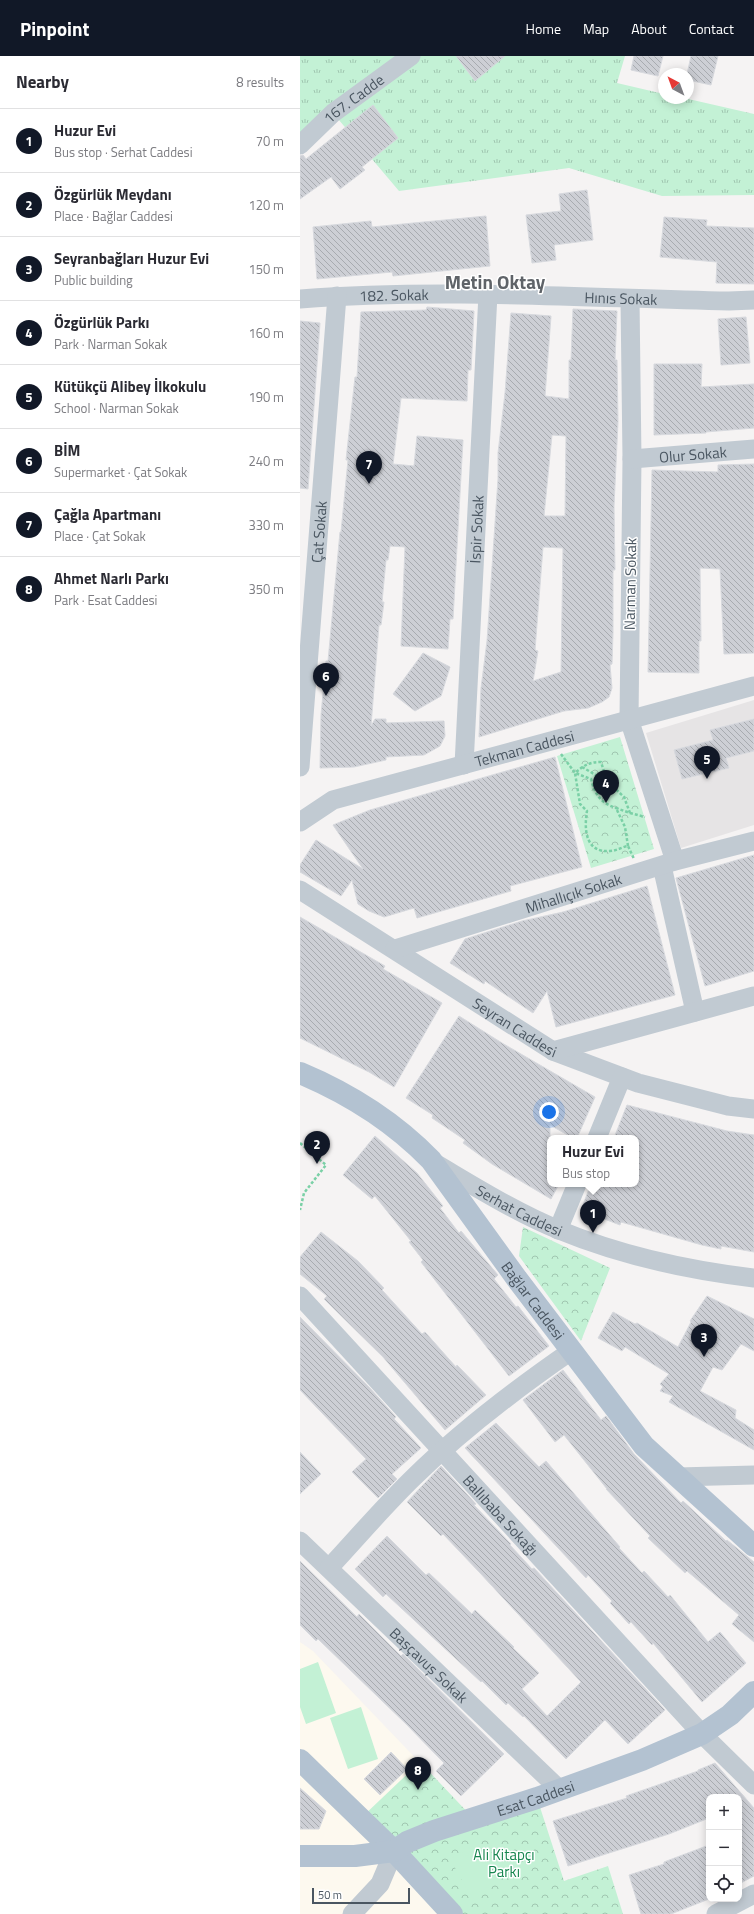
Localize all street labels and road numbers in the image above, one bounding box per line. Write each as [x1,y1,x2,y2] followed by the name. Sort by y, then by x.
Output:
[318,68,389,129] street label: 167. Cadde
[359,283,429,307] street label: 182. Sokak
[584,285,658,311] street label: Hınıs Sokak
[658,440,728,468] street label: Olur Sokak
[463,495,489,564] street label: İspir Sokak
[305,500,332,564] street label: Çat Sokak
[618,538,642,630] street label: Narman Sokak
[472,724,577,773] street label: Tekman Caddesi
[522,867,625,919] street label: Mihallıçık Sokak
[468,991,560,1063] street label: Seyran Caddesi
[472,1178,566,1242] street label: Serhat Caddesi
[496,1256,571,1345] street label: Bağlar Caddesi
[458,1469,544,1560] street label: Ballıbaba Sokağı
[385,1622,474,1708] street label: Başçavuş Sokak
[494,1774,578,1822] street label: Esat Caddesi

